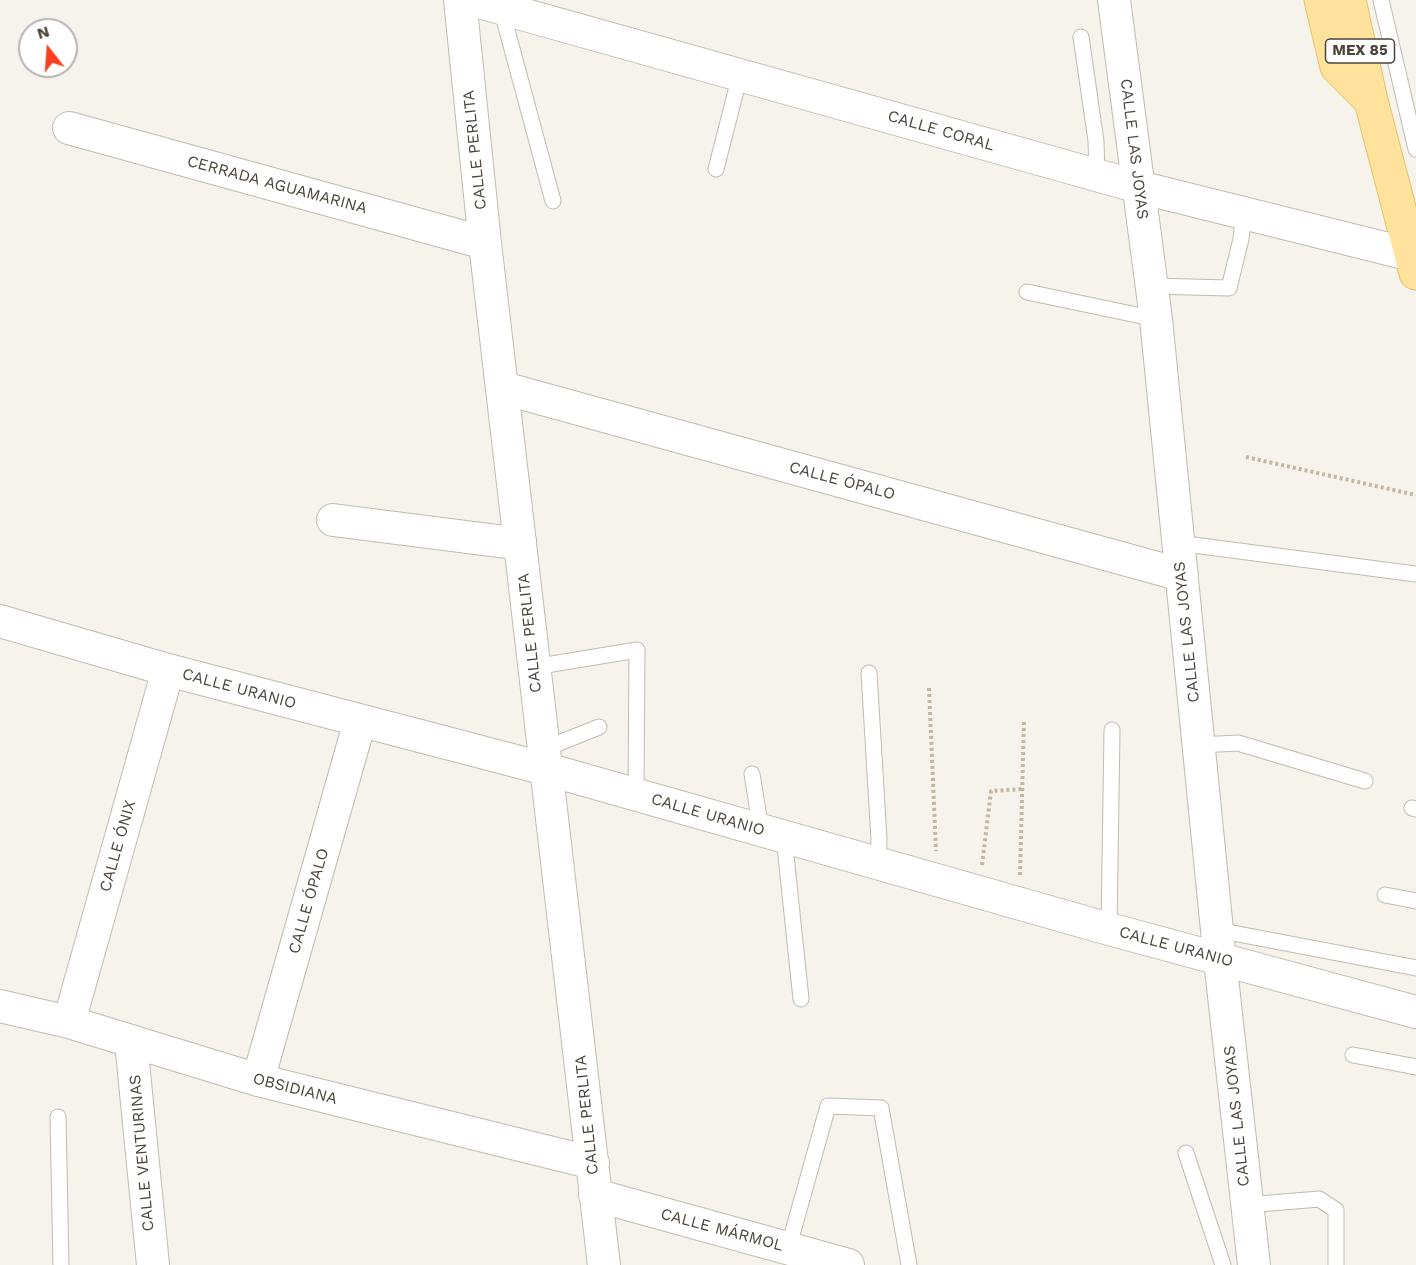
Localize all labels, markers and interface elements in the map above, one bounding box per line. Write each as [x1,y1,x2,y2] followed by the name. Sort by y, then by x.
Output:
[18,18,78,78] north arrow
[35,21,52,43] text: N
[1326,39,1394,63] road number: MEX 85
[1116,78,1152,220] street label: CALLE LAS JOYAS
[459,89,491,211] street label: CALLE PERLITA
[885,107,997,155] street label: CALLE CORAL
[185,152,369,218] street label: CERRADA AGUAMARINA
[787,458,897,504] street label: CALLE ÓPALO
[1170,561,1204,703] street label: CALLE LAS JOYAS
[514,572,546,694] street label: CALLE PERLITA
[180,665,298,713] street label: CALLE URANIO
[649,790,767,840] street label: CALLE URANIO
[96,798,140,894] street label: CALLE ÓNIX
[285,846,333,956] street label: CALLE ÓPALO
[1117,923,1235,971] street label: CALLE URANIO
[1220,1045,1254,1187] street label: CALLE LAS JOYAS
[571,1054,603,1176] street label: CALLE PERLITA
[251,1069,339,1109] street label: OBSIDIANA
[126,1074,158,1232] street label: CALLE VENTURINAS
[658,1204,786,1256] street label: CALLE MÁRMOL

